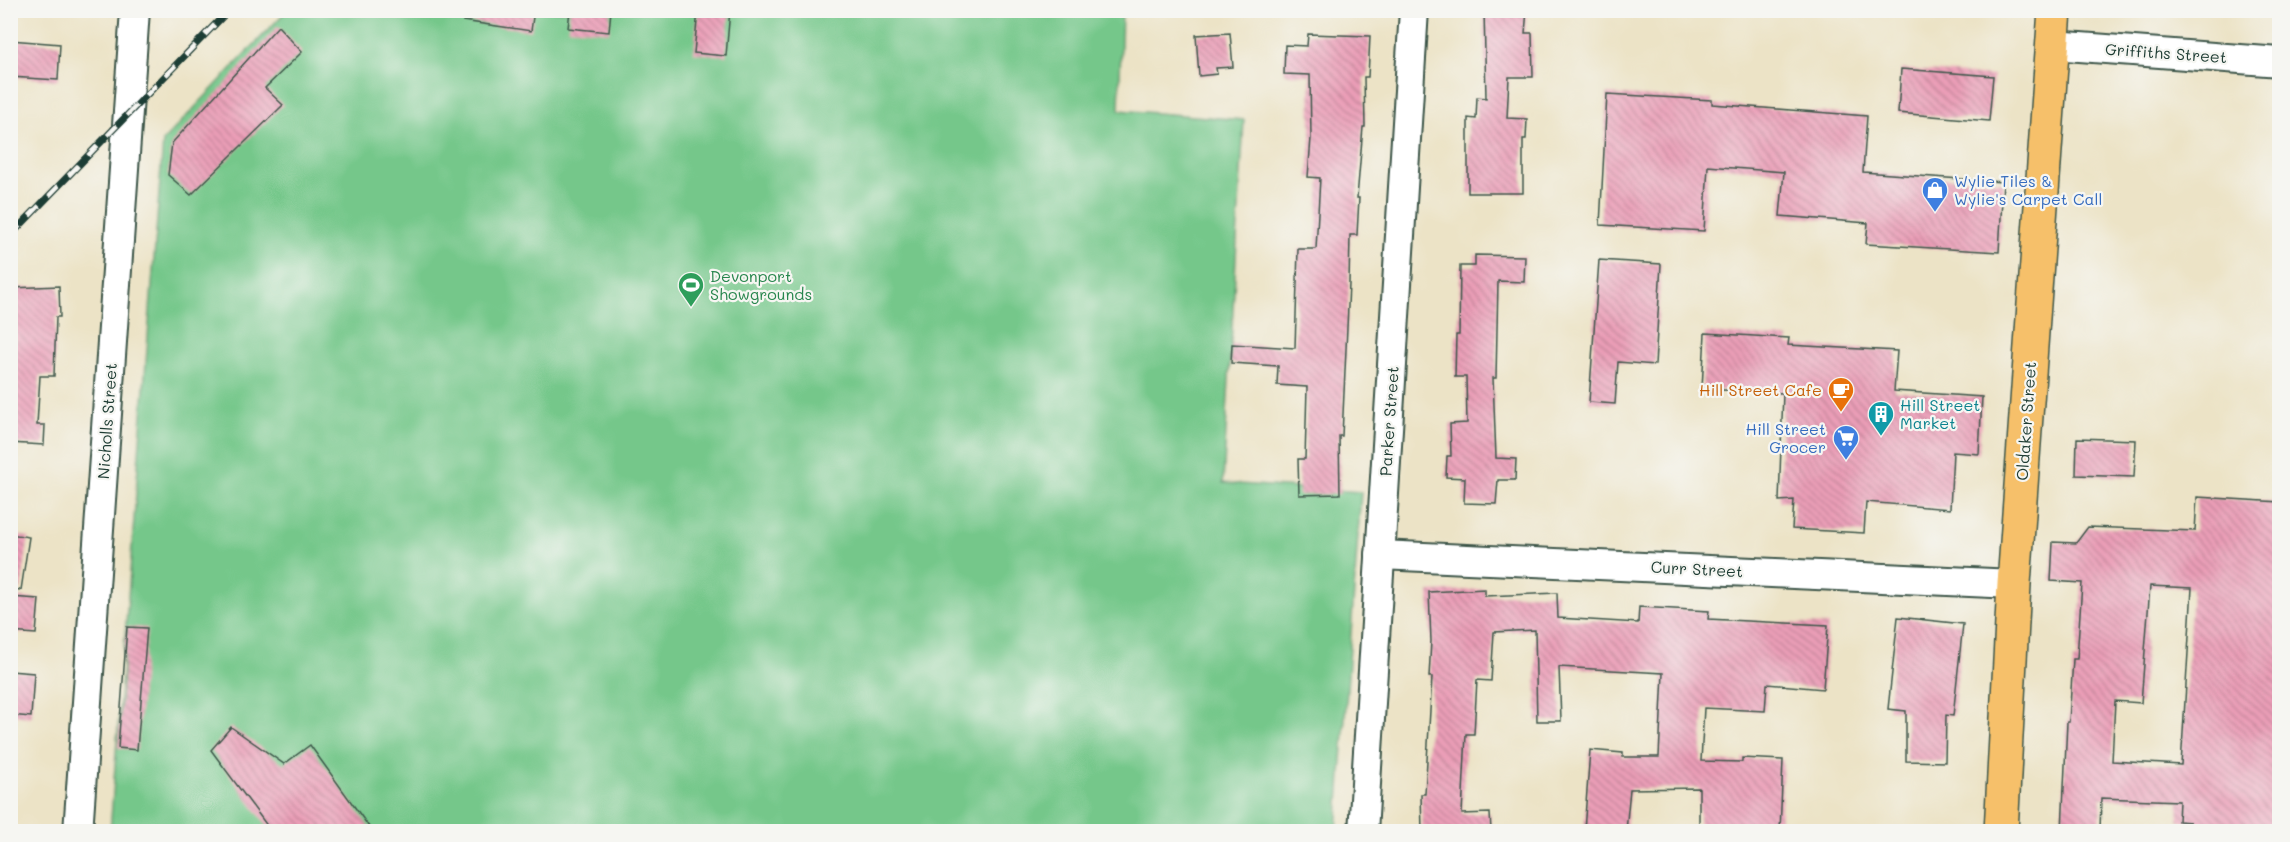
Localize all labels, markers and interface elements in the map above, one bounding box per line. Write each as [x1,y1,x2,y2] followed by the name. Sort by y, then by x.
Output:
[2104,38,2228,67] street label: Griffiths Street
[1954,170,2102,209] place label: Wylie Tiles & Wylie's Carpet Call
[1920,175,1950,213] shop icon: Wylie Tiles & Wylie's Carpet Call
[710,265,812,304] place label: Devonport Showgrounds
[676,270,706,308] sports icon: Devonport Showgrounds
[2011,361,2040,481] street label: Oldaker Street
[92,362,121,480] street label: Nicholls Street
[1374,365,1403,477] street label: Parker Street
[1826,375,1856,413] cafe icon: Hill Street Cafe
[1699,379,1822,400] place label: Hill Street Cafe
[1900,394,1980,433] place label: Hill Street Market
[1866,399,1896,437] building icon: Hill Street Market
[1746,418,1826,457] place label: Hill Street Grocer
[1831,423,1861,461] supermarket icon: Hill Street Grocer
[1650,556,1744,581] street label: Curr Street

